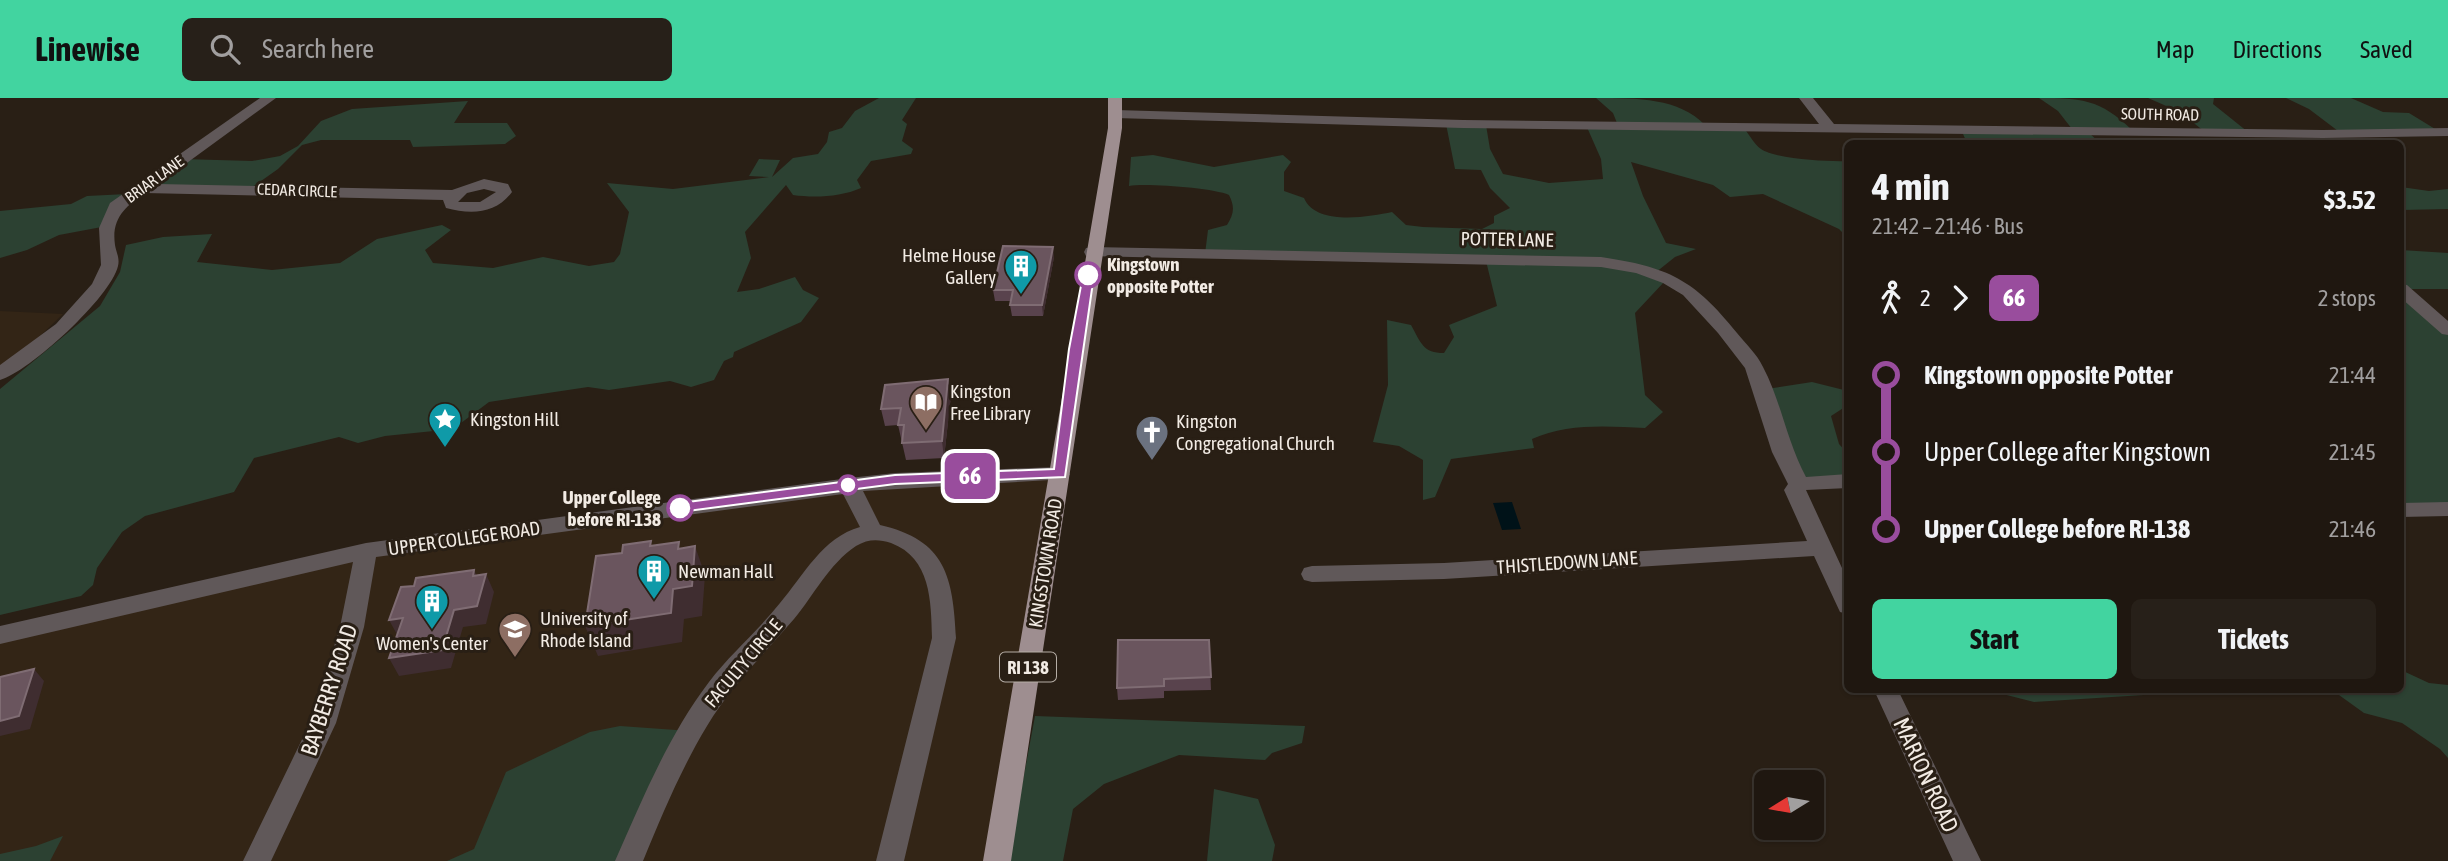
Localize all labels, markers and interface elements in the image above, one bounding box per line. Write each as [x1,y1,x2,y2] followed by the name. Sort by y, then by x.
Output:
[182,18,672,81] search box
[35,30,140,68] text: Linewise
[206,30,244,68] icon: search
[262,34,374,64] text: Search here
[2156,36,2194,63] text: Map
[2232,36,2322,63] text: Directions
[2360,36,2413,63] text: Saved
[2121,104,2199,124] street label: SOUTH ROAD
[121,152,187,206] street label: BRIAR LANE
[1872,165,1950,208] text: 4 min
[257,180,338,200] street label: CEDAR CIRCLE
[2324,185,2376,215] text: $3.52
[1872,213,2024,239] text: 21:42 – 21:46 · Bus
[1460,227,1554,251] street label: POTTER LANE
[902,244,996,288] place label: Helme House Gallery
[1002,247,1040,296] building icon: Helme House Gallery
[1107,253,1214,297] place label: Kingstown opposite Potter
[1075,262,1101,288] marker: Kingstown opposite Potter
[1872,279,1910,317] icon: walk
[1941,279,1979,317] icon: forward
[2003,284,2025,311] text: 66
[1920,285,1931,311] text: 2
[2318,285,2376,311] text: 2 stops
[1924,360,2172,390] text: Kingstown opposite Potter
[2329,362,2376,388] text: 21:44
[950,380,1031,424] place label: Kingston Free Library
[907,383,945,432] library icon: Kingston Free Library
[426,400,464,449] place icon: Kingston Hill
[470,408,559,430] place label: Kingston Hill
[1176,410,1335,454] place label: Kingston Congregational Church
[1133,413,1171,462] church icon: Kingston Congregational Church
[1924,437,2211,467] text: Upper College after Kingstown
[2329,439,2376,465] text: 21:45
[939,453,1002,499] line badge: 66
[959,462,981,489] text: 66
[838,475,858,495] unlabelled marker
[563,486,661,530] place label: Upper College before RI-138
[667,495,693,521] marker: Upper College before RI-138
[1024,497,1066,629] street label: KINGSTOWN ROAD
[1924,514,2190,544] text: Upper College before RI-138
[387,516,541,560] street label: UPPER COLLEGE ROAD
[2329,516,2376,542] text: 21:46
[1496,546,1638,578] street label: THISTLEDOWN LANE
[635,552,673,601] building icon: Newman Hall
[678,560,773,582] place label: Newman Hall
[413,582,451,631] building icon: Women's Center
[1872,599,2117,679] button: Start
[2131,599,2376,679] button: Tickets
[540,607,632,651] place label: University of Rhode Island
[496,610,534,659] school or university icon: University of Rhode Island
[700,615,786,711] street label: FACULTY CIRCLE
[295,621,363,759] street label: BAYBERRY ROAD
[376,632,488,654] place label: Women's Center
[1000,652,1056,682] road number: RI 138
[1888,714,1964,836] street label: MARION ROAD
[1754,770,1824,840] north arrow
[1754,770,1824,840] map controls

